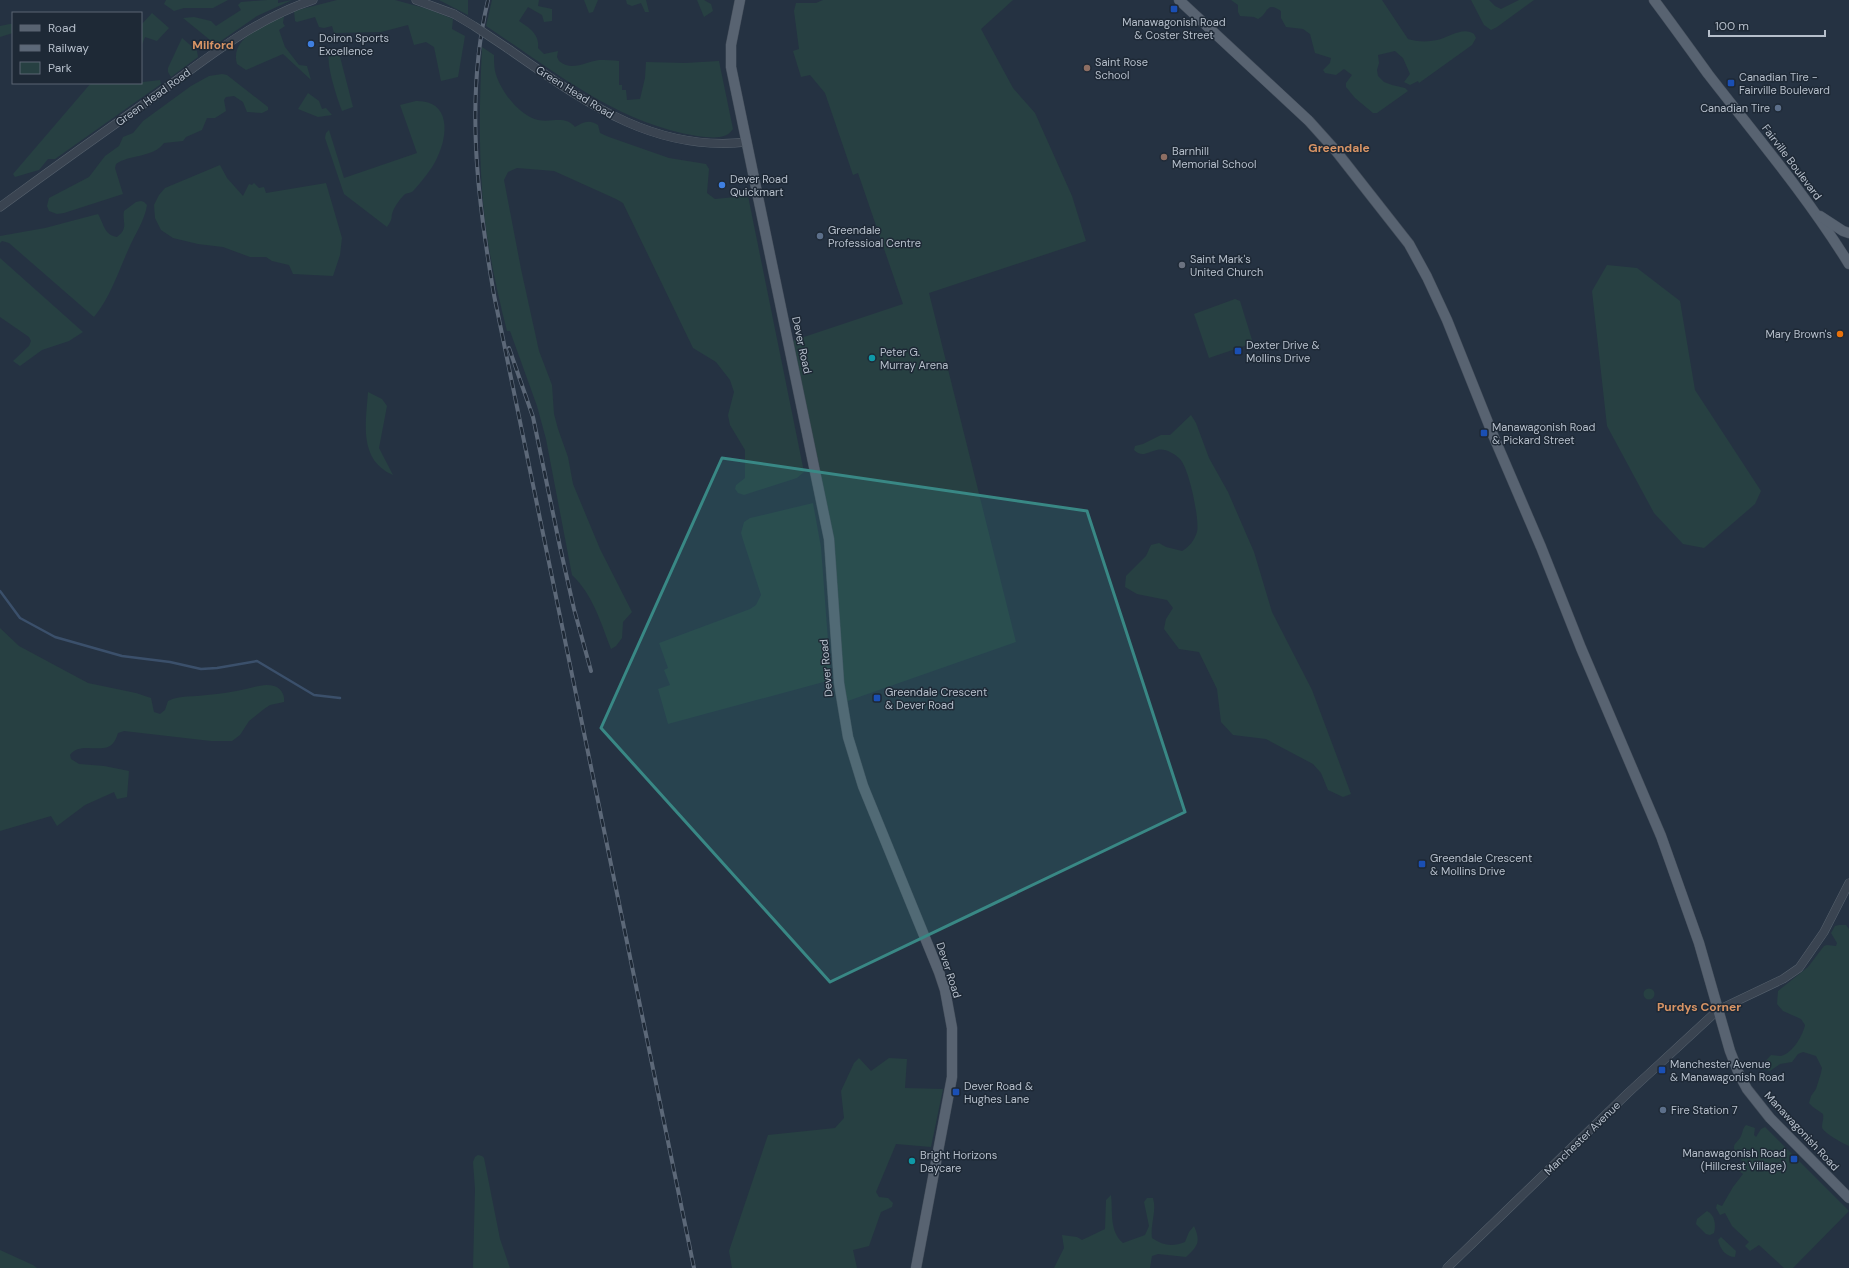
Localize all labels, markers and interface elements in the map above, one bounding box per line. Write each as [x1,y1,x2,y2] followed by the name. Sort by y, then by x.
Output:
[1169,4,1179,14] marker: Manawagonish Road & Coster Street
[12,12,142,84] legend
[1709,12,1825,38] scale bar
[1122,15,1226,42] place label: Manawagonish Road & Coster Street
[1715,18,1749,34] text: 100 m
[48,20,76,36] text: Road
[319,31,389,58] place label: Doiron Sports Excellence
[192,37,234,53] district label: Milford
[306,39,316,49] marker: Doiron Sports Excellence
[48,40,89,56] text: Railway
[1095,55,1148,82] place label: Saint Rose School
[48,60,72,76] text: Park
[534,62,617,122] street label: Green Head Road
[1082,63,1092,73] marker: Saint Rose School
[113,65,193,129] street label: Green Head Road
[1739,70,1830,97] place label: Canadian Tire - Fairville Boulevard
[1726,78,1736,88] marker: Canadian Tire - Fairville Boulevard
[1700,101,1770,115] place label: Canadian Tire
[1773,103,1783,113] marker: Canadian Tire
[1759,121,1825,203] street label: Fairville Boulevard
[1308,140,1370,156] district label: Greendale
[1172,144,1256,171] place label: Barnhill Memorial School
[1159,152,1169,162] marker: Barnhill Memorial School
[730,172,788,199] place label: Dever Road Quickmart
[717,180,727,190] marker: Dever Road Quickmart
[828,223,921,250] place label: Greendale Professioal Centre
[815,231,825,241] marker: Greendale Professioal Centre
[1190,252,1263,279] place label: Saint Mark's United Church
[1177,260,1187,270] marker: Saint Mark's United Church
[789,315,815,375] street label: Dever Road
[1765,327,1832,341] place label: Mary Brown's
[1835,329,1845,339] marker: Mary Brown's
[1246,338,1319,365] place label: Dexter Drive & Mollins Drive
[880,345,948,372] place label: Peter G. Murray Arena
[1233,346,1243,356] marker: Dexter Drive & Mollins Drive
[867,353,877,363] marker: Peter G. Murray Arena
[1492,420,1595,447] place label: Manawagonish Road & Pickard Street
[1479,428,1489,438] marker: Manawagonish Road & Pickard Street
[816,638,836,697] street label: Dever Road
[885,685,987,712] place label: Greendale Crescent & Dever Road
[872,693,882,703] marker: Greendale Crescent & Dever Road
[1430,851,1532,878] place label: Greendale Crescent & Mollins Drive
[1417,859,1427,869] marker: Greendale Crescent & Mollins Drive
[933,940,965,1000] street label: Dever Road
[1657,999,1741,1015] district label: Purdys Corner
[1670,1057,1784,1084] place label: Manchester Avenue & Manawagonish Road
[1657,1065,1667,1075] marker: Manchester Avenue & Manawagonish Road
[964,1079,1033,1106] place label: Dever Road & Hughes Lane
[951,1087,961,1097] marker: Dever Road & Hughes Lane
[1762,1088,1842,1174] street label: Manawagonish Road
[1541,1098,1623,1178] street label: Manchester Avenue
[1671,1103,1738,1117] place label: Fire Station 7
[1658,1105,1668,1115] marker: Fire Station 7
[1683,1146,1786,1173] place label: Manawagonish Road (Hillcrest Village)
[920,1148,997,1175] place label: Bright Horizons Daycare
[1789,1154,1799,1164] marker: Manawagonish Road (Hillcrest Village)
[907,1156,917,1166] marker: Bright Horizons Daycare

